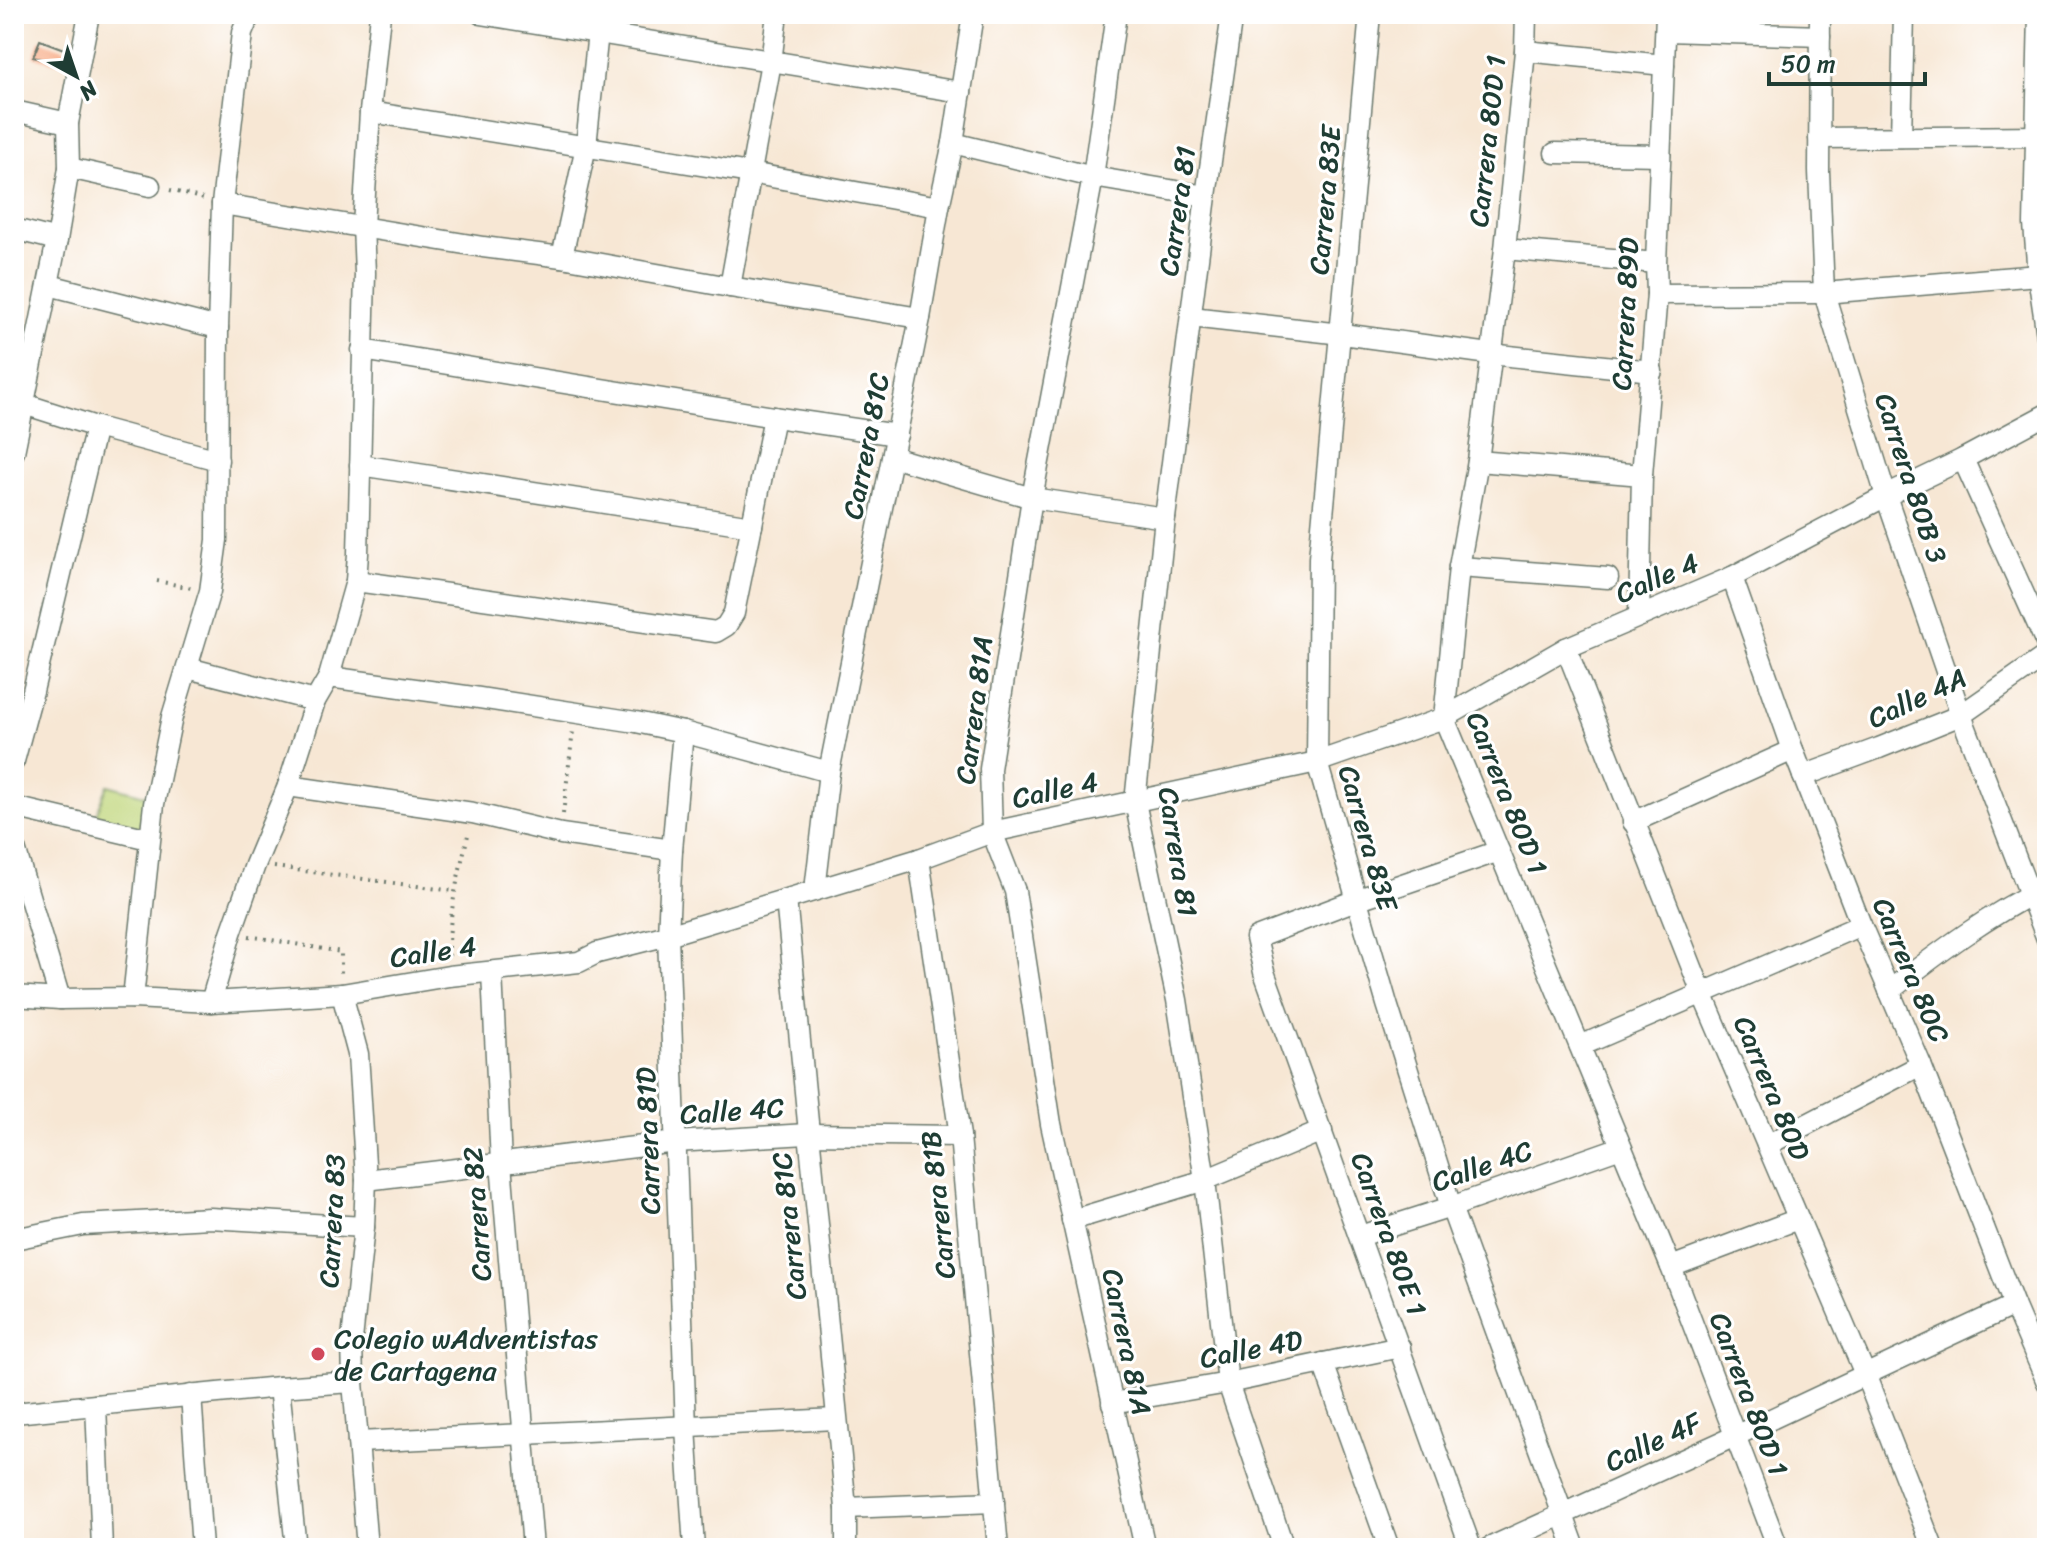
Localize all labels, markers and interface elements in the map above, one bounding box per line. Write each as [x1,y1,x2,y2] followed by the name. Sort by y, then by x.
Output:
[36,36,116,116] north arrow
[1769,36,1925,86] scale bar
[1781,43,1836,85] text: 50 m
[1454,53,1520,229] street label: Carrera 80D 1
[70,70,108,111] text: N
[1294,122,1356,277] street label: Carrera 83E
[1144,143,1210,279] street label: Carrera 81
[1597,236,1653,391] street label: Carrera 89D
[828,368,904,523] street label: Carrera 81C
[1860,386,1962,570] street label: Carrera 80B 3
[1608,539,1706,617] street label: Calle 4
[941,633,1007,787] street label: Carrera 81A
[1859,654,1975,742] street label: Calle 4A
[1452,704,1562,882] street label: Carrera 80D 1
[1008,757,1102,823] street label: Calle 4
[1324,759,1413,918] street label: Carrera 83E
[1144,784,1212,920] street label: Carrera 81
[1858,890,1964,1051] street label: Carrera 80C
[387,922,479,982] street label: Calle 4
[1720,1008,1825,1168] street label: Carrera 80D
[621,1066,675,1215] street label: Carrera 81D
[678,1083,786,1139] street label: Calle 4C
[1425,1126,1540,1206] street label: Calle 4C
[906,1129,970,1281] street label: Carrera 81B
[448,1145,506,1283] street label: Carrera 82
[1337,1145,1441,1323] street label: Carrera 80E 1
[757,1149,821,1302] street label: Carrera 81C
[304,1153,360,1289] street label: Carrera 83
[1088,1264,1166,1420] street label: Carrera 81A
[1695,1305,1803,1483] street label: Carrera 80D 1
[334,1314,598,1395] place label: Colegio wAdventistas de Cartagena
[1196,1315,1307,1383] street label: Calle 4D
[309,1345,327,1363] marker: Colegio wAdventistas de Cartagena
[1596,1398,1711,1486] street label: Calle 4F

